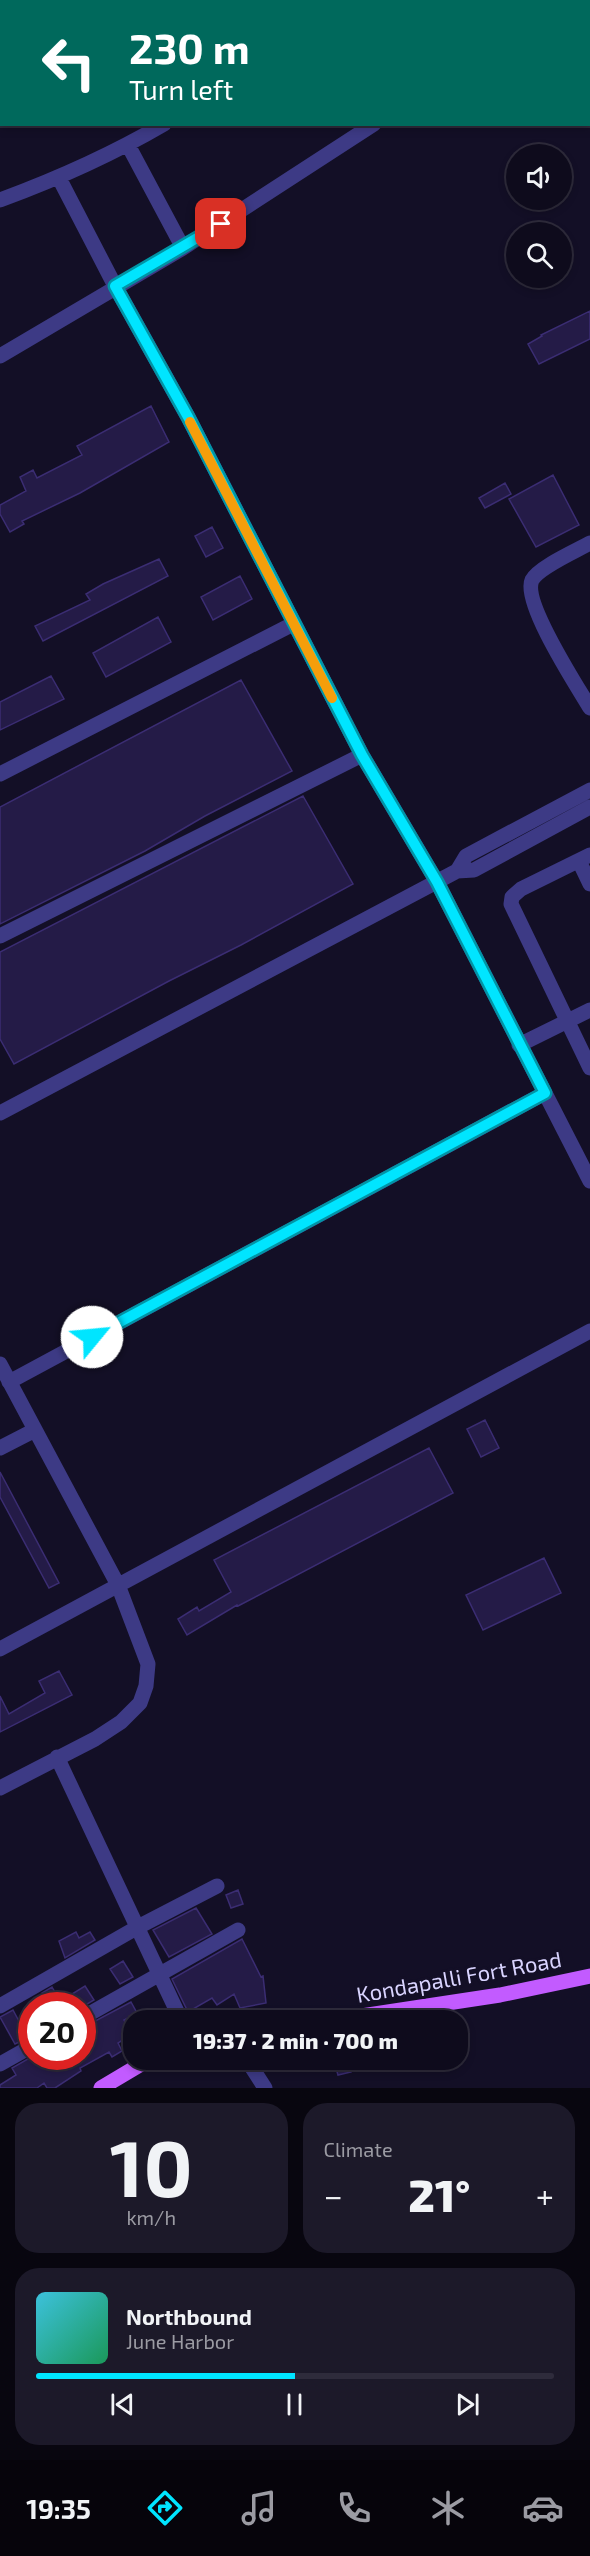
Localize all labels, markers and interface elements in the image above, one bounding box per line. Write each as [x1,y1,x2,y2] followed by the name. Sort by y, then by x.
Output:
[129,22,250,72] text: 230 m
[30,24,108,102] icon: left
[129,73,233,105] text: Turn left
[506,144,572,288] map controls
[506,144,572,210] button: sound
[195,198,246,249] pin
[204,207,237,240] icon: arrive
[506,222,572,288] button: search
[60,1305,124,1369] position arrow
[354,1945,563,2007] street label: Kondapalli Fort Road
[18,1992,96,2070] speed limit sign: 20
[193,2027,398,2053] text: 19:37 · 2 min · 700 m
[110,2119,193,2213] text: 10
[324,2137,393,2161] text: Climate
[408,2167,470,2221] text: 21°
[324,2175,343,2215] text: −
[536,2175,554,2215] text: +
[126,2205,176,2229] text: km/h
[126,2303,252,2329] text: Northbound
[126,2329,234,2353] text: June Harbor
[106,2388,139,2421] icon: previous
[278,2388,311,2421] icon: pause
[451,2388,484,2421] icon: next
[144,2487,186,2529] icon: directions
[238,2487,280,2529] icon: music
[333,2487,375,2529] icon: phone
[427,2487,469,2529] icon: climate
[522,2487,564,2529] icon: car
[26,2492,91,2524] text: 19:35

